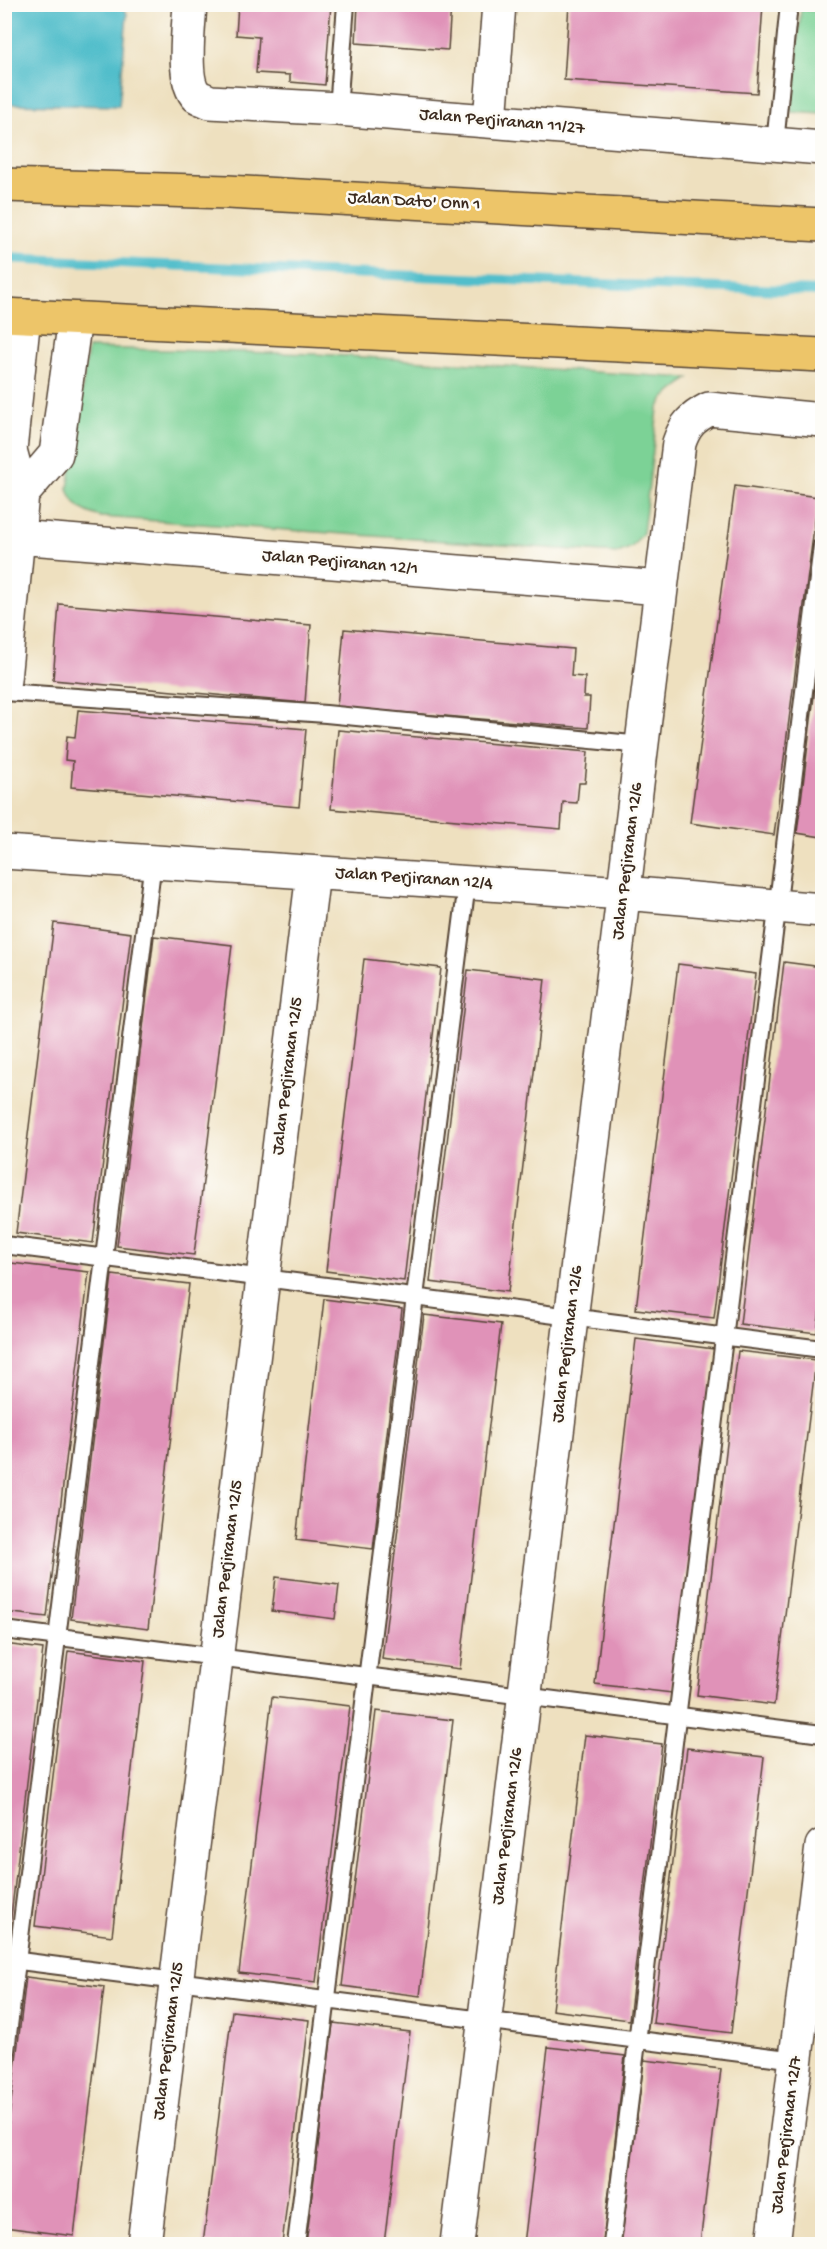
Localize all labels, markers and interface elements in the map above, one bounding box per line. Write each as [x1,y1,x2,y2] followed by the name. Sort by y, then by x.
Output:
[418,104,586,140] street label: Jalan Perjiranan 11/27
[347,188,481,216] street label: Jalan Dato' Onn 1
[261,546,419,580] street label: Jalan Perjiranan 12/1
[608,780,648,941] street label: Jalan Perjiranan 12/6
[335,863,494,895] street label: Jalan Perjiranan 12/4
[268,996,308,1156] street label: Jalan Perjiranan 12/5
[548,1263,588,1424] street label: Jalan Perjiranan 12/6
[208,1479,248,1639] street label: Jalan Perjiranan 12/5
[488,1745,528,1906] street label: Jalan Perjiranan 12/6
[149,1961,189,2121] street label: Jalan Perjiranan 12/5
[767,2054,807,2215] street label: Jalan Perjiranan 12/7

